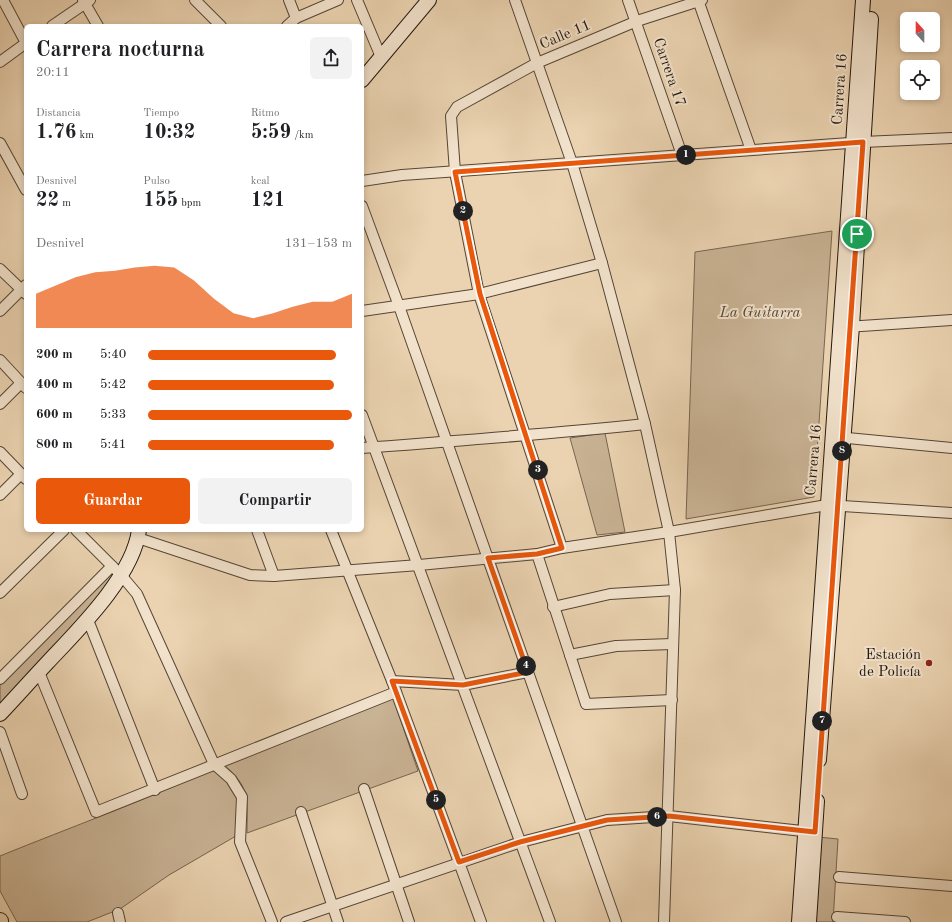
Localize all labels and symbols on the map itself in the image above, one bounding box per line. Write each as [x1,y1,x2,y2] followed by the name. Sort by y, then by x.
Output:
[900,12,940,52] north arrow
[538,18,593,53] street label: Calle 11
[650,36,687,109] street label: Carrera 17
[831,53,850,125] street label: Carrera 16
[676,145,696,165] pin: 1
[453,201,473,221] pin: 2
[840,217,874,251] pin
[719,306,800,321] park label: La Guitarra
[804,424,825,497] street label: Carrera 16
[832,441,852,461] pin: 8
[528,460,548,480] pin: 3
[859,648,922,680] place label: Estación de Policía
[516,656,536,676] pin: 4
[924,658,934,668] marker: Estación de Policía
[812,711,832,731] pin: 7
[426,790,446,810] pin: 5
[647,807,667,827] pin: 6

